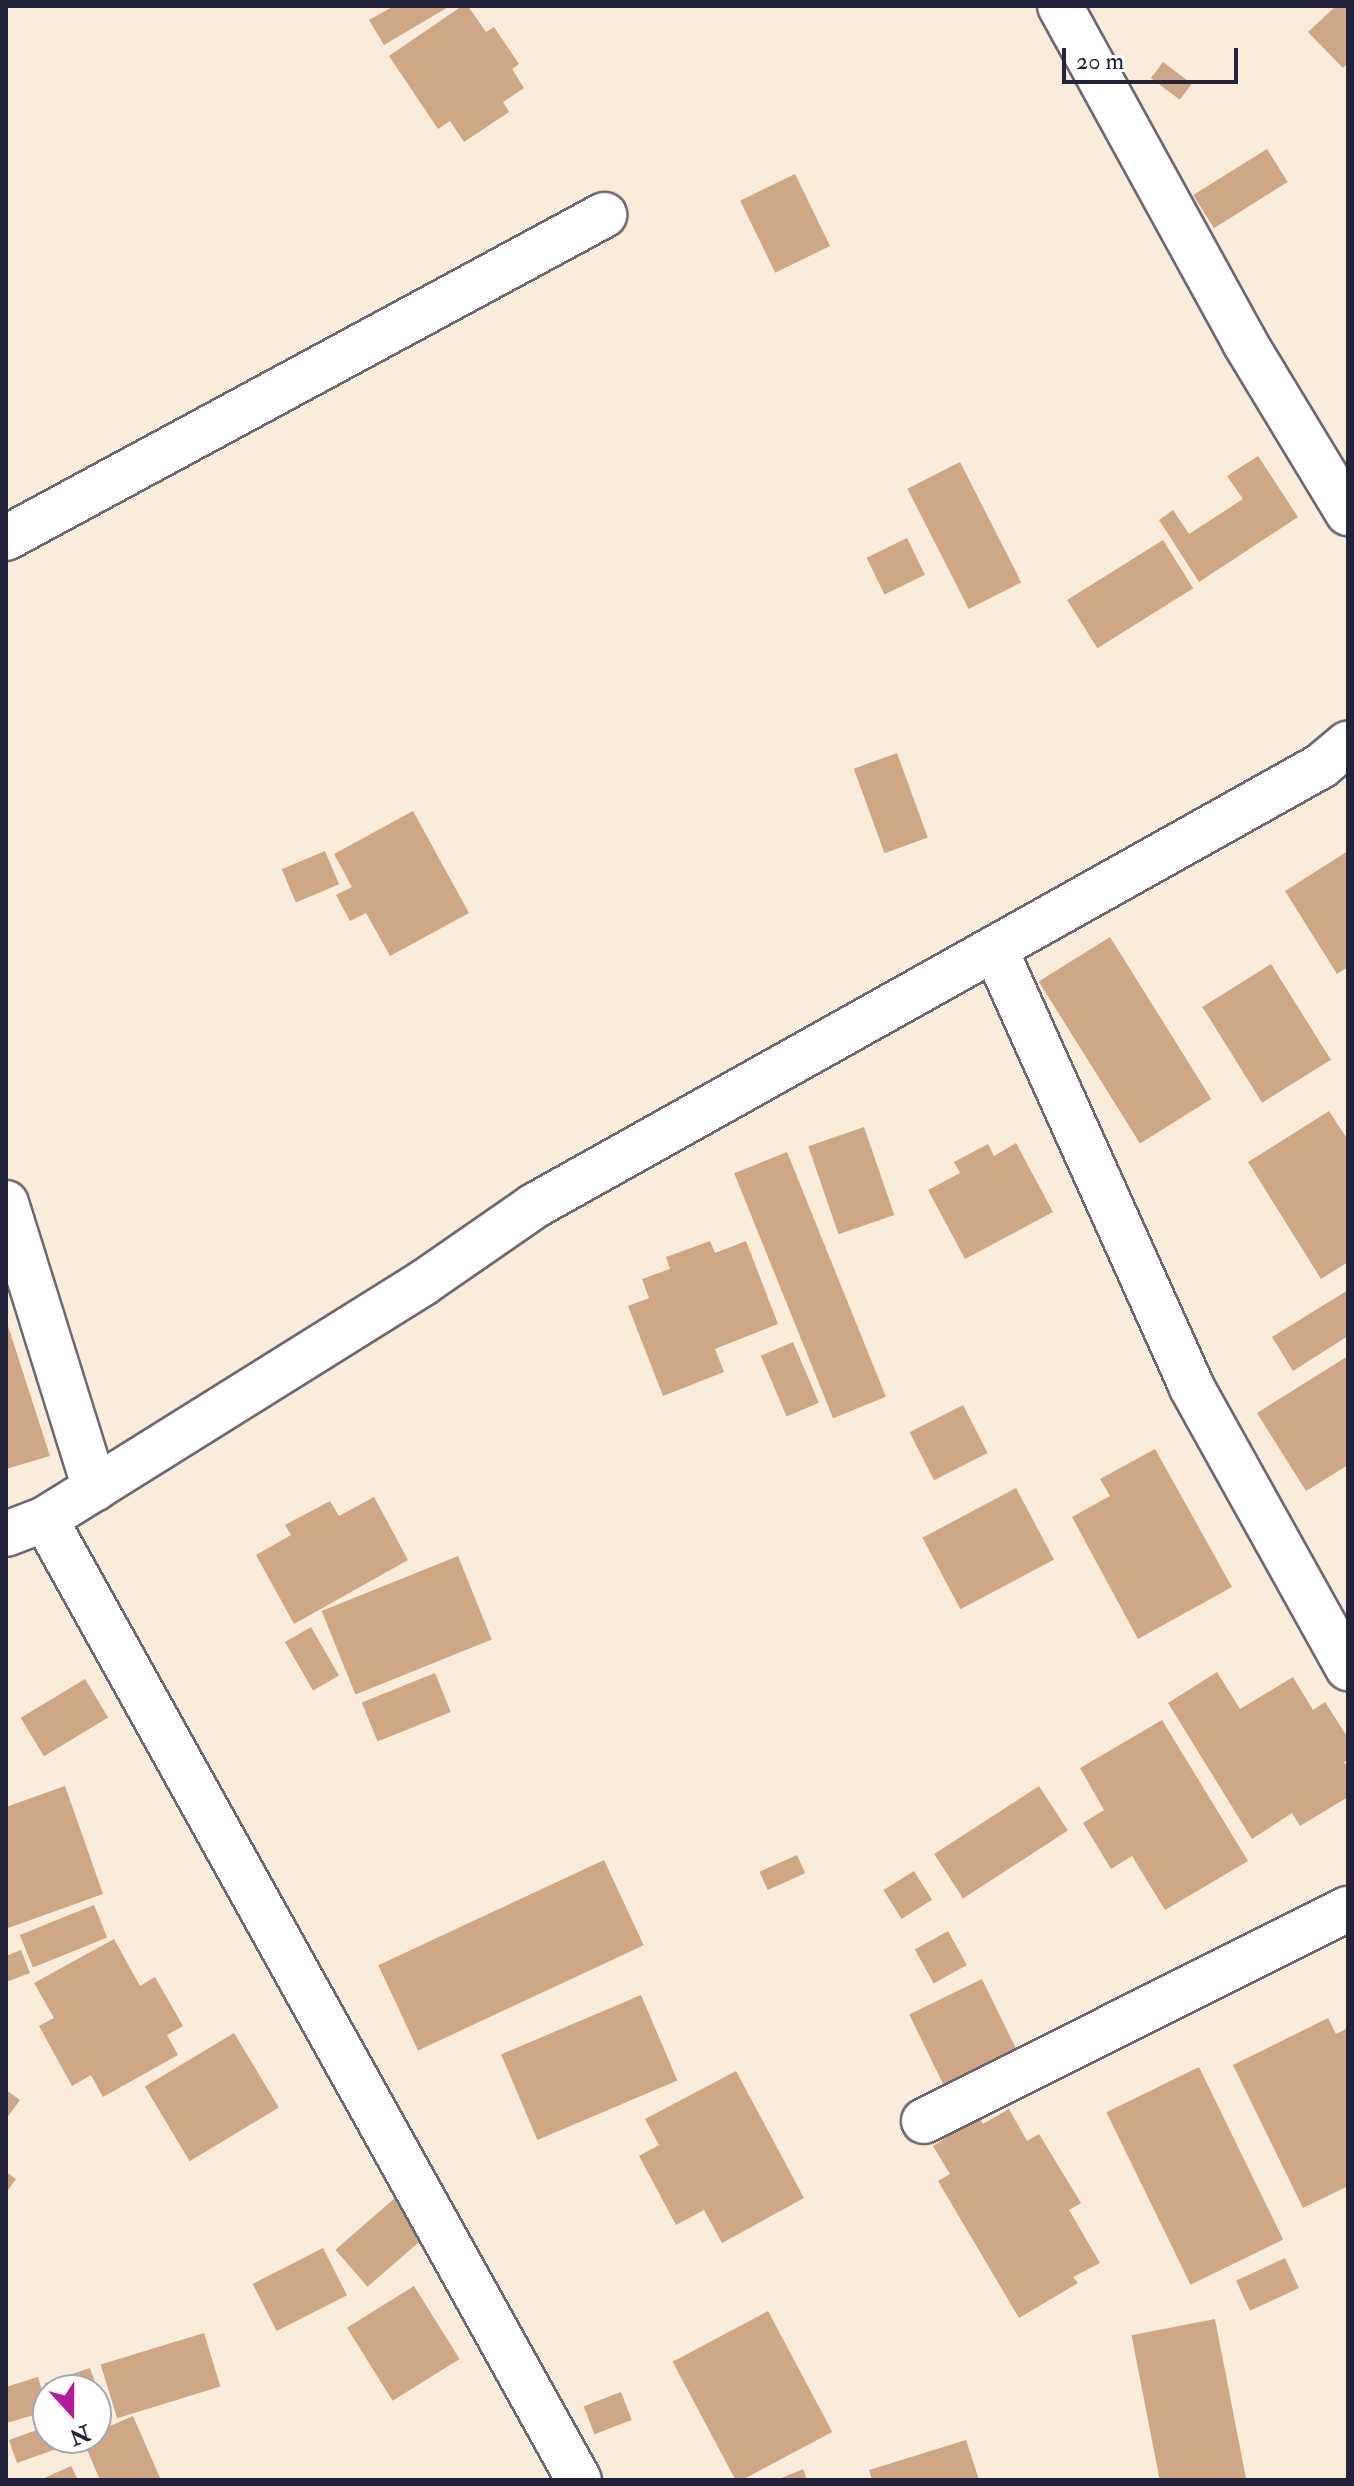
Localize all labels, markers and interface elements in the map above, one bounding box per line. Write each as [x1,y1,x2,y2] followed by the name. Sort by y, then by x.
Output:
[1066,32,1242,82] scale bar
[1076,46,1124,77] text: 20 m
[32,2374,112,2454] north arrow
[66,2418,94,2451] text: N

